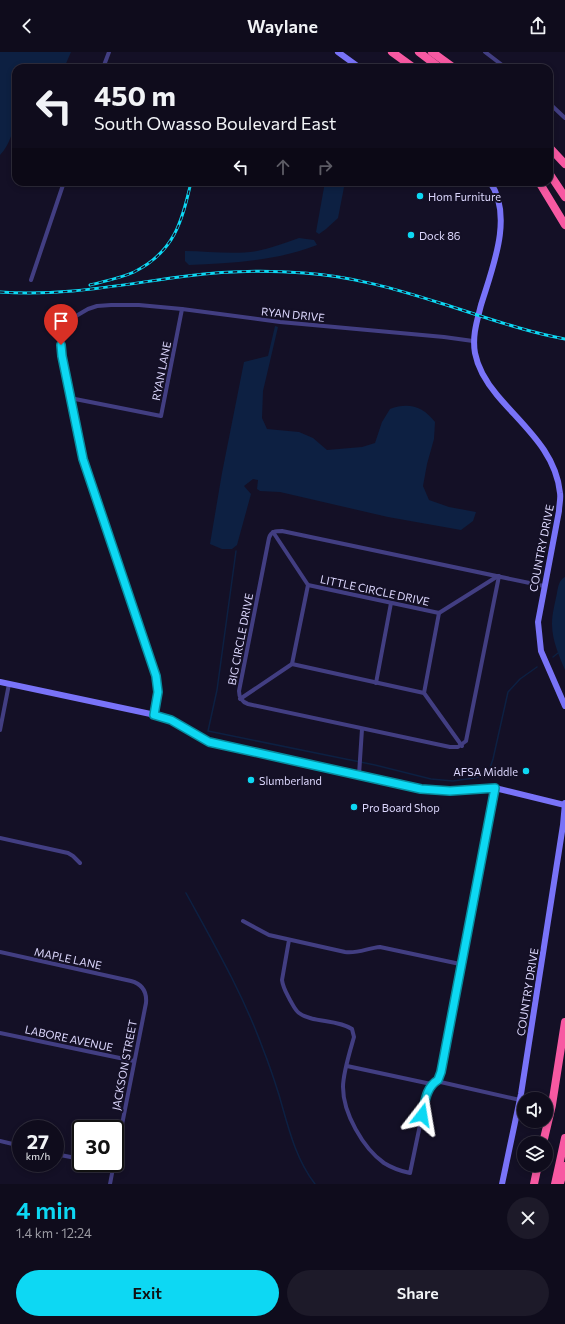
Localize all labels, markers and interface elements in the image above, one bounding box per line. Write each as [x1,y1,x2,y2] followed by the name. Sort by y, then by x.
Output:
[16,15,38,37] icon: back
[247,15,318,37] text: Waylane
[527,15,549,37] icon: share
[94,78,176,112] text: 450 m
[28,80,80,132] icon: left
[94,112,337,134] text: South Owasso Boulevard East
[230,156,252,178] icon: left
[272,156,294,178] icon: ahead
[314,156,336,178] icon: right
[428,190,501,203] place label: Hom Furniture
[415,191,425,201] marker: Hom Furniture
[419,229,461,242] place label: Dock 86
[406,230,416,240] marker: Dock 86
[44,304,78,345] pin
[261,304,325,324] street label: RYAN DRIVE
[50,310,72,332] icon: arrive
[149,340,173,402] street label: RYAN LANE
[526,503,556,593] street label: COUNTRY DRIVE
[319,572,431,608] street label: LITTLE CIRCLE DRIVE
[225,592,255,686] street label: BIG CIRCLE DRIVE
[453,765,518,778] place label: AFSA Middle
[521,766,531,776] marker: AFSA Middle
[259,774,322,787] place label: Slumberland
[246,775,256,785] marker: Slumberland
[362,801,440,814] place label: Pro Board Shop
[349,802,359,812] marker: Pro Board Shop
[33,945,103,971] street label: MAPLE LANE
[514,947,540,1037] street label: COUNTRY DRIVE
[109,1019,140,1112] street label: JACKSON STREET
[24,1022,114,1054] street label: LABORE AVENUE
[517,1092,553,1172] map controls
[517,1092,553,1128] button: sound
[401,1094,443,1136] position arrow
[72,1120,124,1172] speed limit sign: 30
[27,1129,49,1153] text: 27
[517,1136,553,1172] button: layers
[26,1150,50,1162] text: km/h
[16,1195,77,1224] text: 4 min
[507,1197,549,1239] button: close
[16,1225,92,1241] text: 1.4 km · 12:24
[16,1270,279,1316] button: Exit
[287,1270,549,1316] button: Share

